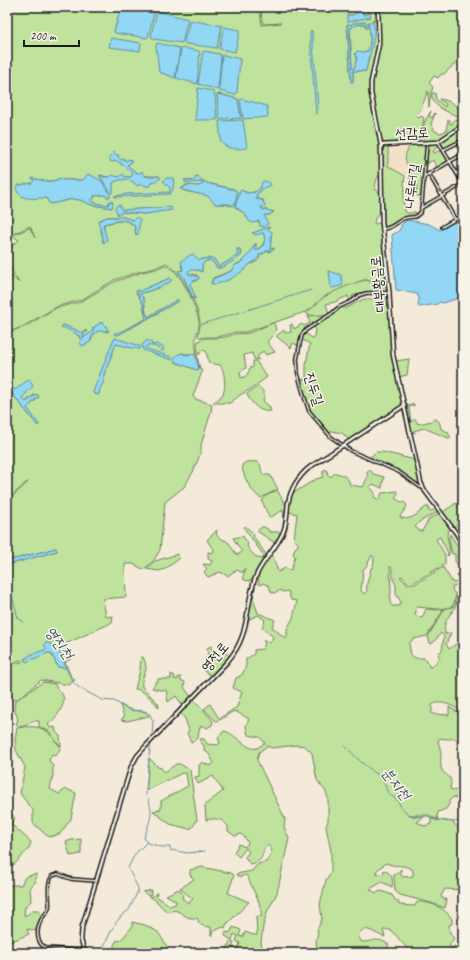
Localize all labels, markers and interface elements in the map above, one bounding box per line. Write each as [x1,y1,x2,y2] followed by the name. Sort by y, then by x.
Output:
[24,22,79,48] scale bar
[30,28,57,44] text: 200 m
[395,124,429,142] street label: 선감로
[400,162,424,209] street label: 나루터길
[367,255,389,313] street label: 대부황금로
[301,370,328,408] street label: 진두길
[41,623,78,665] water label: 영진천
[198,639,232,675] street label: 영전로
[377,764,416,806] water label: 분지천

